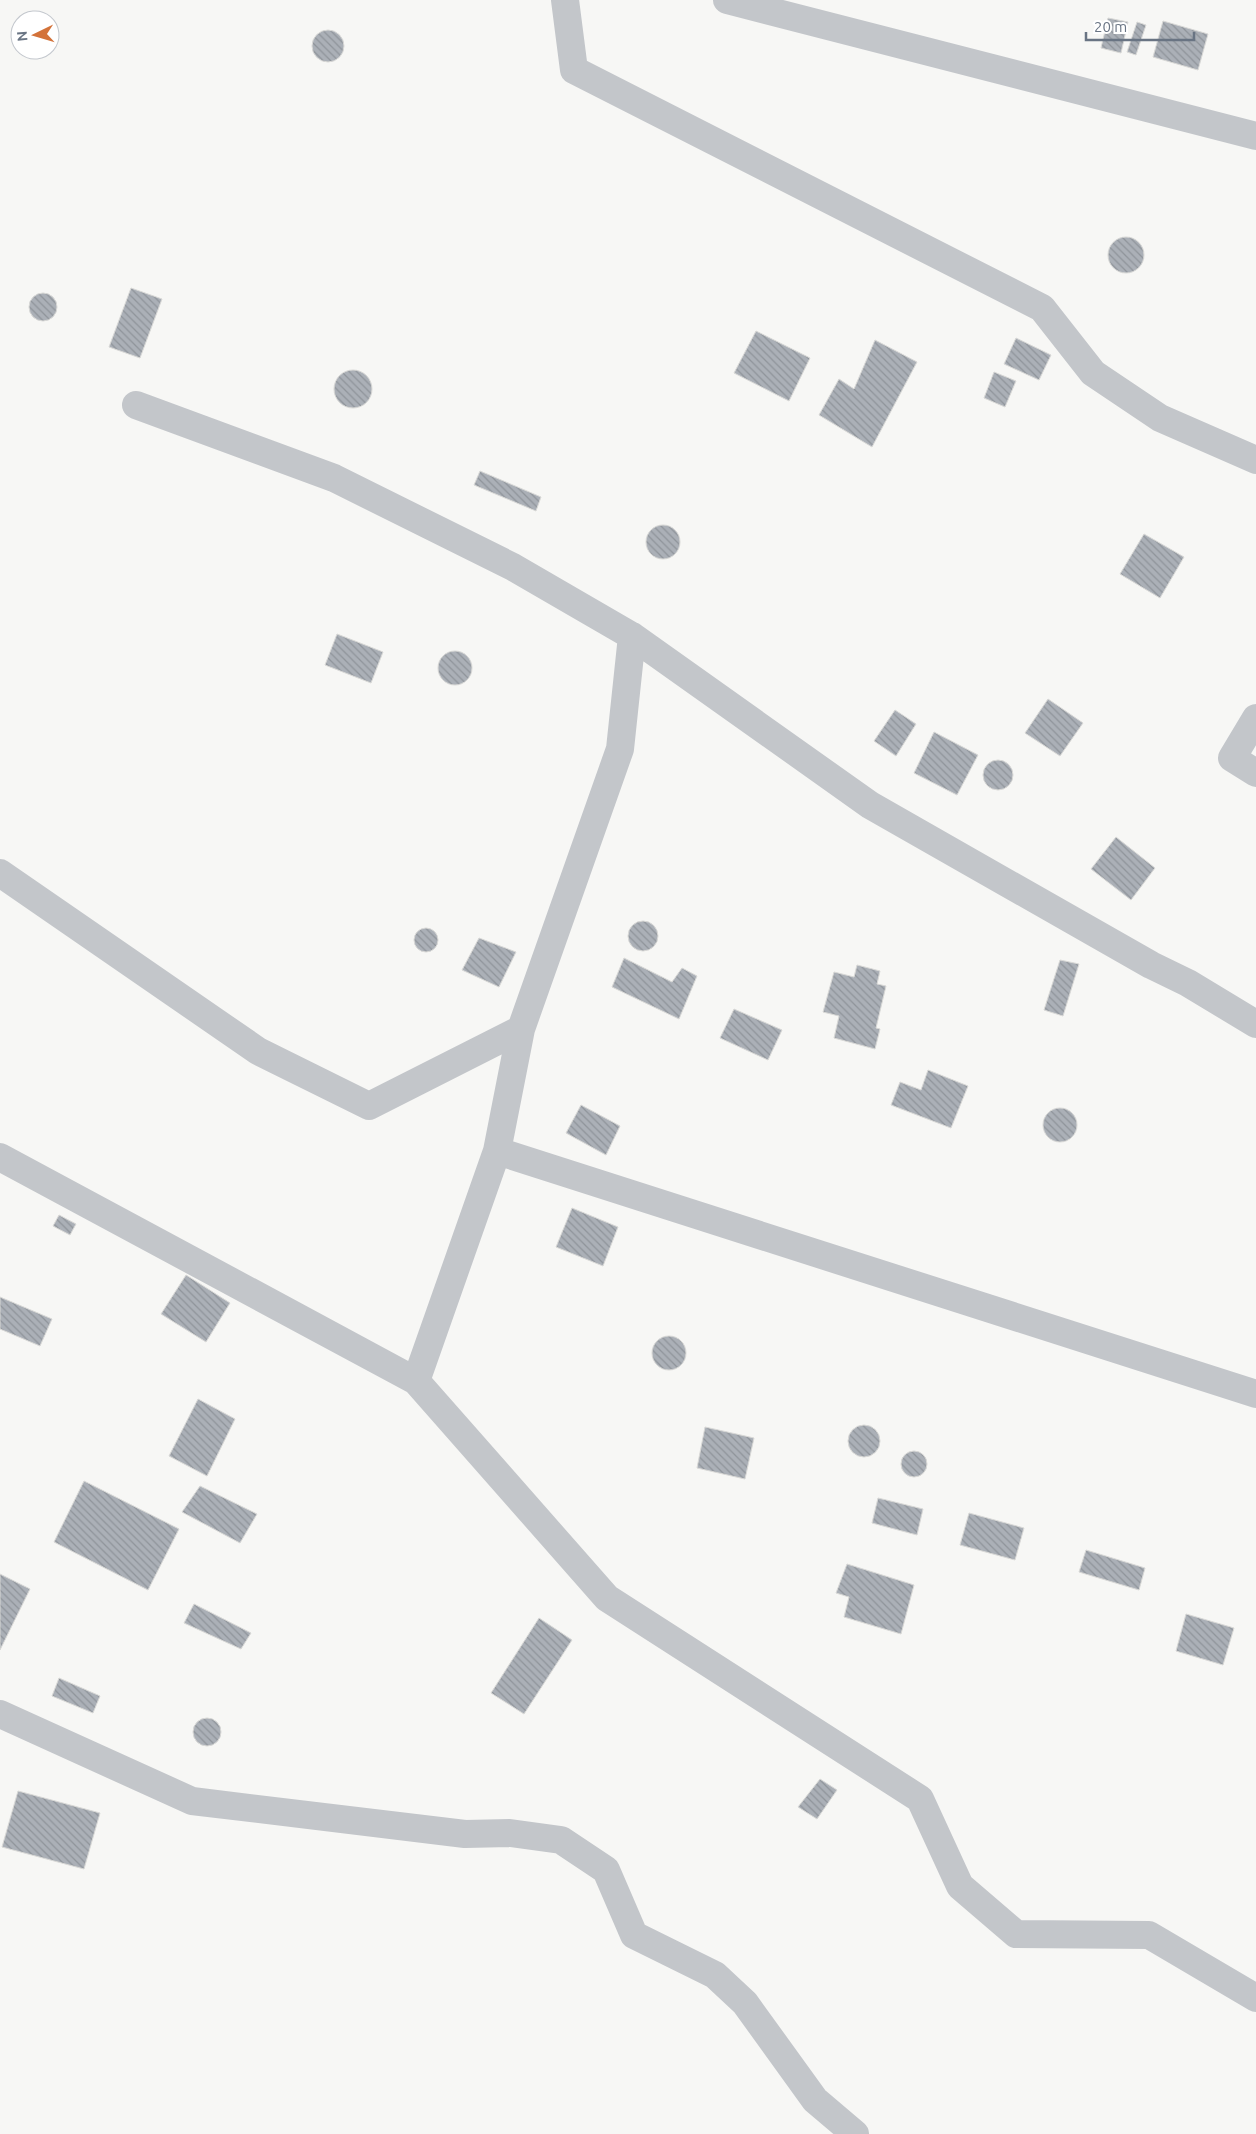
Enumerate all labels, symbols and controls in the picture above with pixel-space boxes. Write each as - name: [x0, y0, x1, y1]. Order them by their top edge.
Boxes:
- north arrow: [10, 10, 60, 60]
- scale bar: [1086, 10, 1194, 42]
- text: 20 m: [1094, 18, 1127, 35]
- text: N: [14, 30, 30, 42]

